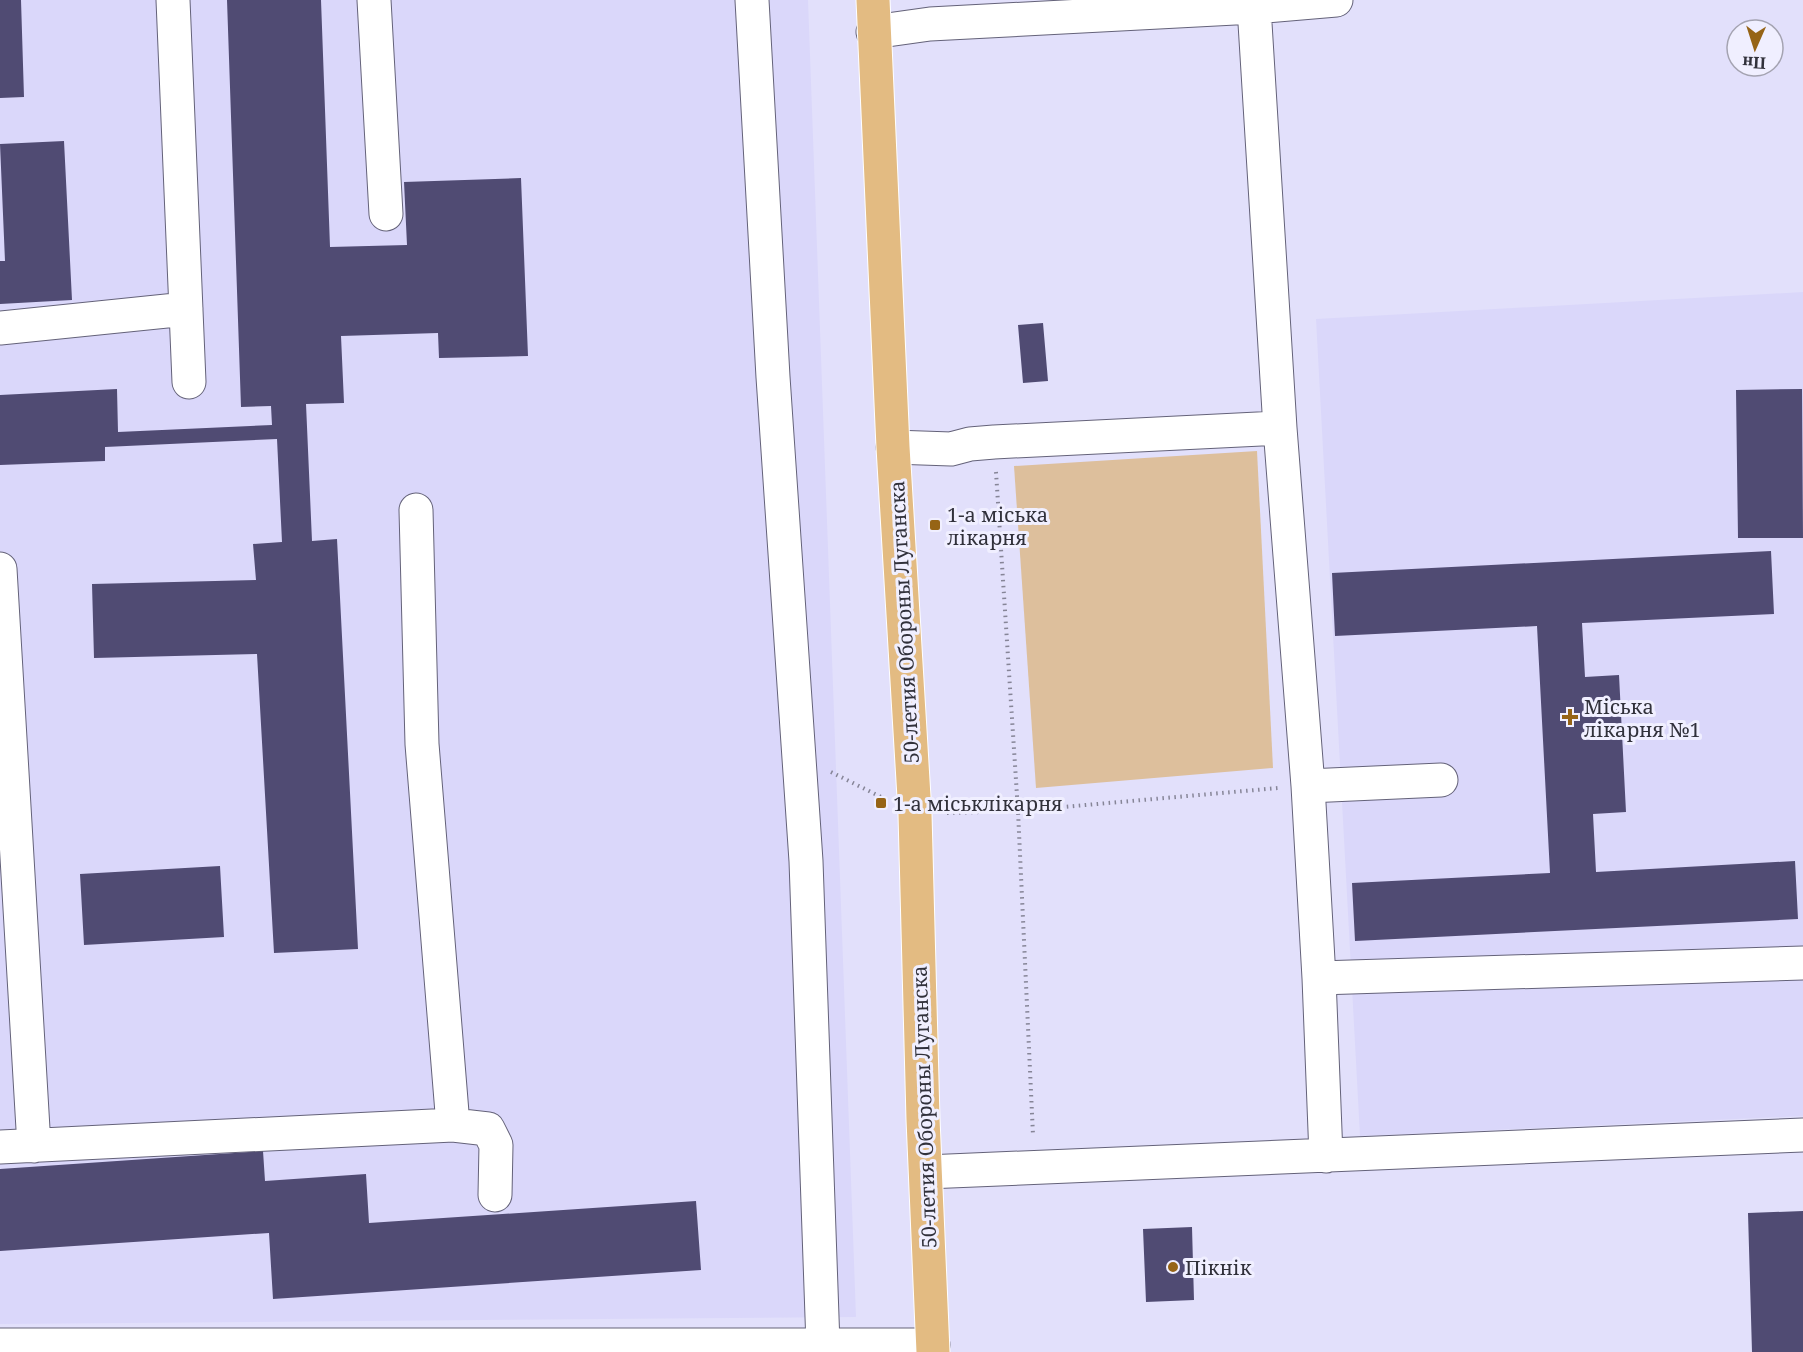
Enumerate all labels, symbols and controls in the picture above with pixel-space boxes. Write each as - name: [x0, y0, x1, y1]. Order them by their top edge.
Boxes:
- north arrow: [1725, 18, 1785, 78]
- text: Пн: [1742, 51, 1767, 75]
- street label: 50-летия Обороны Луганска: [883, 480, 925, 764]
- place label: 1-а міська лікарня: [947, 501, 1048, 551]
- marker: 1-а міська лікарня: [928, 518, 942, 532]
- place label: Міська лікарня №1: [1584, 693, 1701, 743]
- marker: Міська лікарня №1: [1561, 708, 1579, 726]
- place label: 1-а міськлікарня: [893, 790, 1063, 817]
- marker: 1-а міськлікарня: [874, 796, 888, 810]
- street label: 50-летия Обороны Луганска: [906, 965, 942, 1249]
- place label: Пікнік: [1185, 1254, 1252, 1281]
- marker: Пікнік: [1166, 1260, 1180, 1274]

